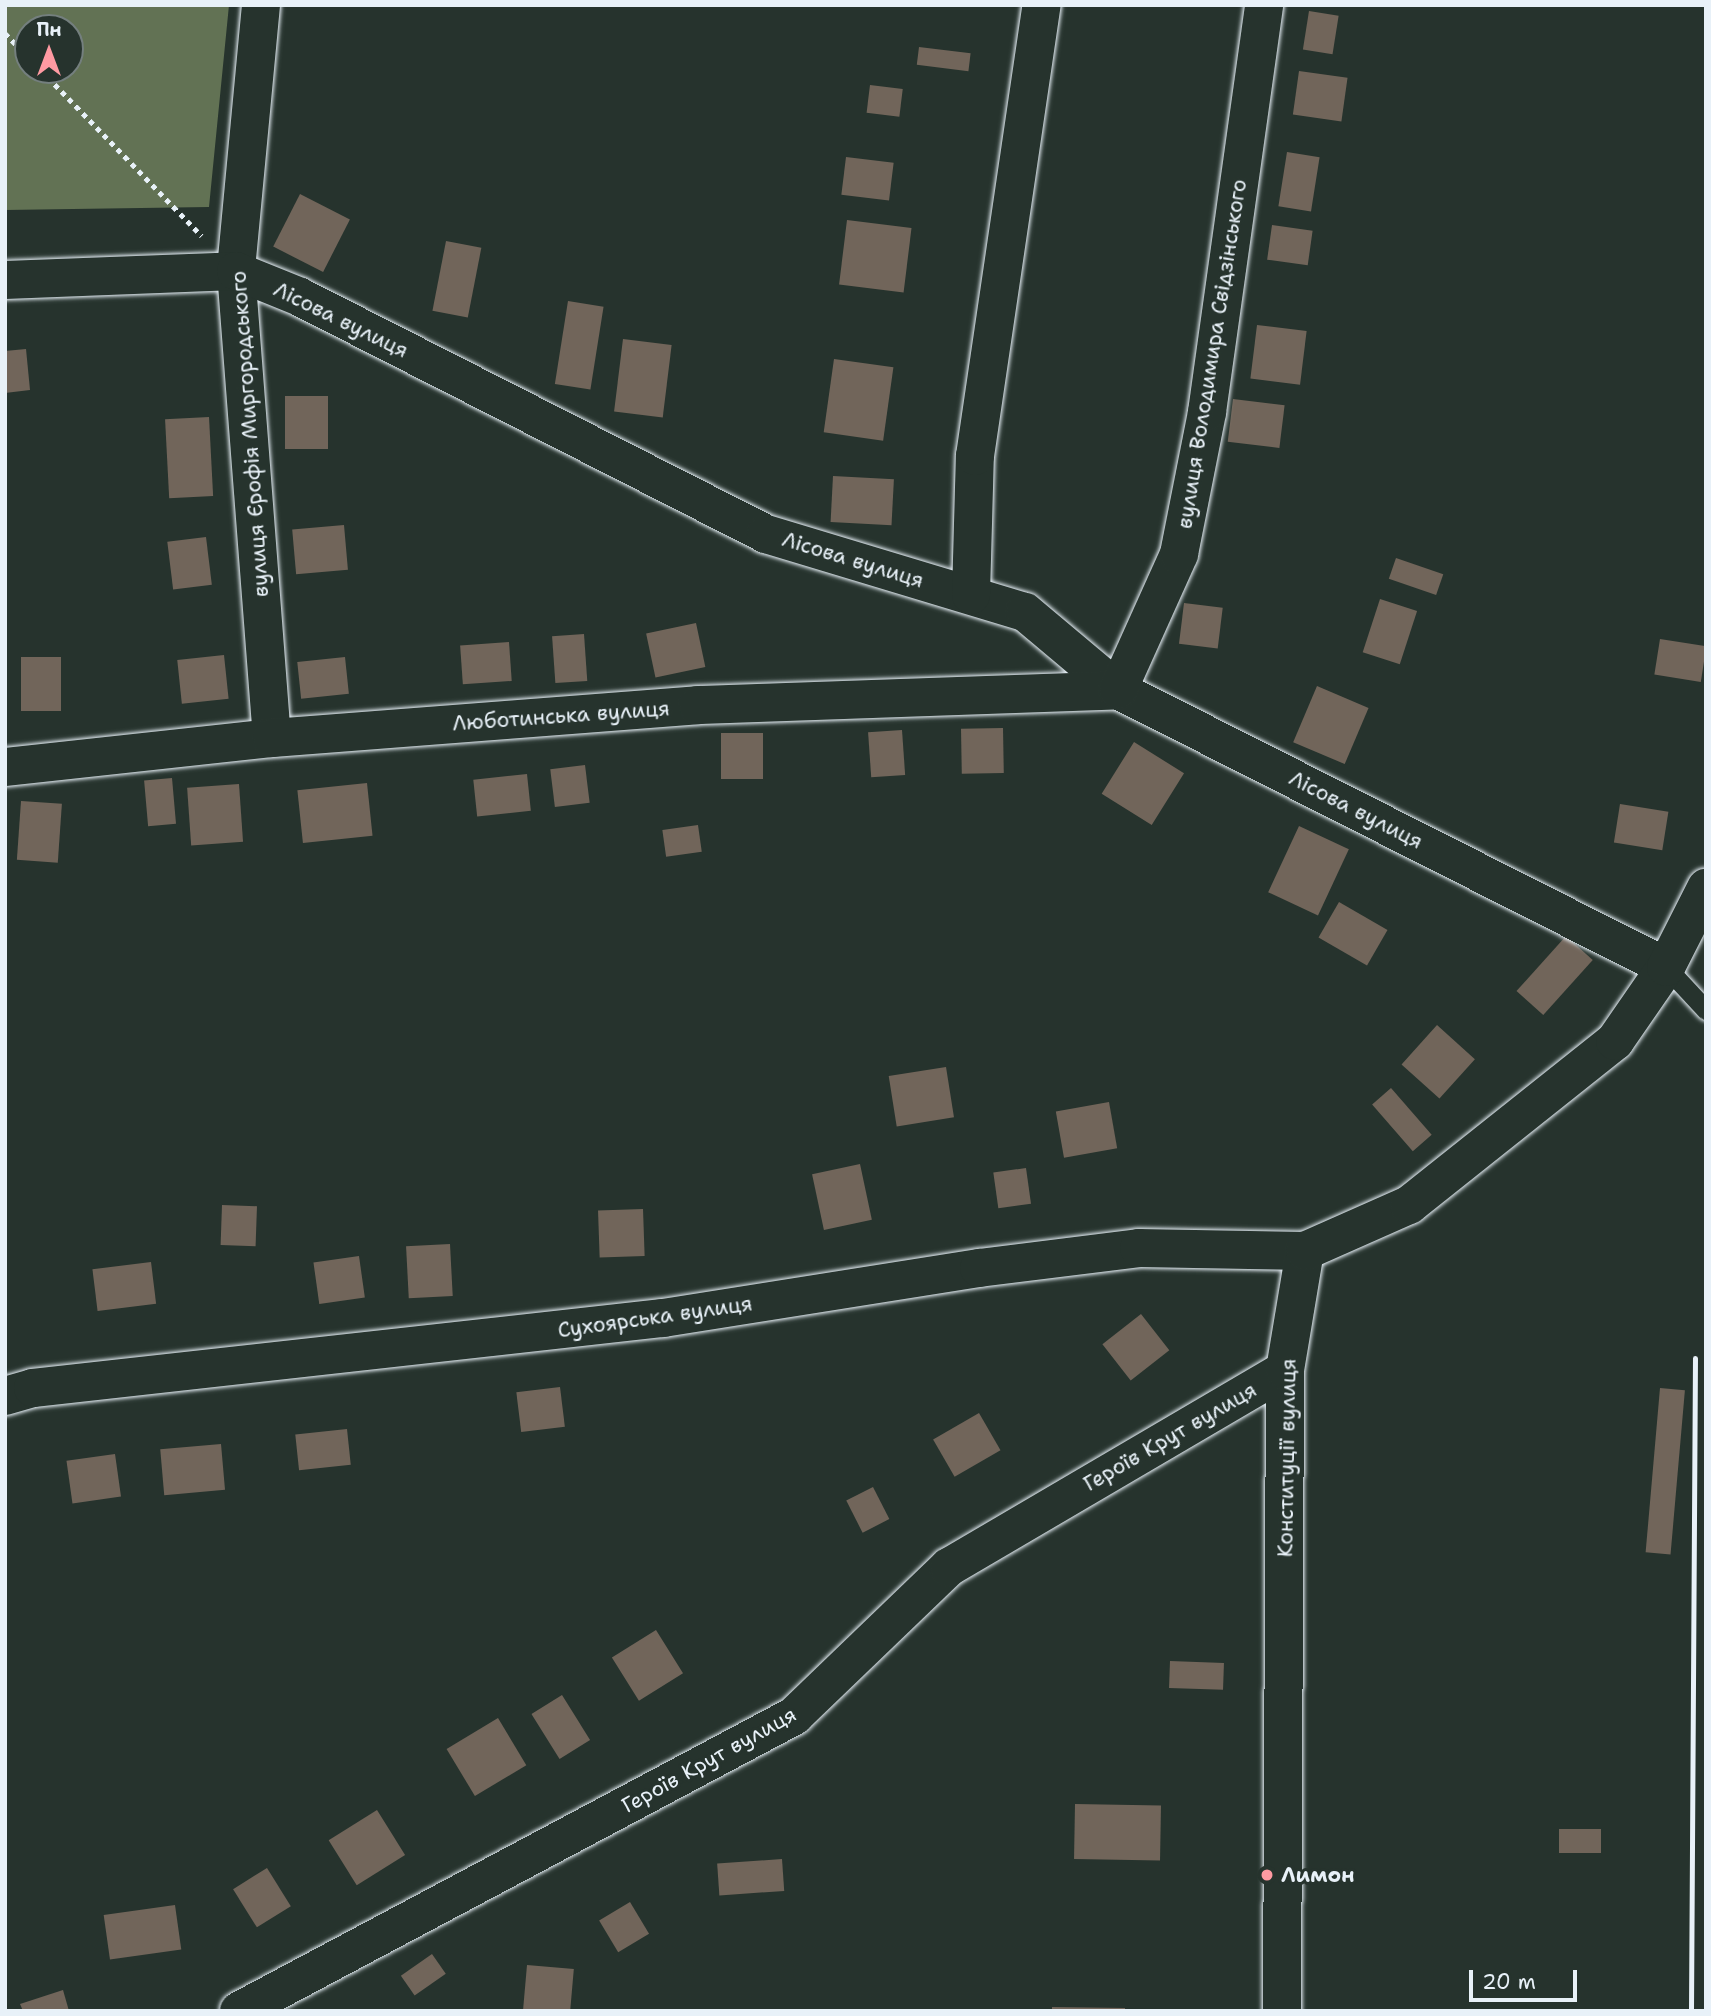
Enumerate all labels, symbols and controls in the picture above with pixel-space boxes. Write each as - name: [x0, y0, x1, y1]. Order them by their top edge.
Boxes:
- north arrow: [14, 14, 84, 84]
- text: Пн: [36, 17, 62, 42]
- street label: вулиця Володимира Свідзінського: [1172, 178, 1252, 530]
- street label: вулиця Єрофія Миргородського: [226, 270, 274, 598]
- street label: Лісова вулиця: [270, 277, 412, 363]
- street label: Лісова вулиця: [779, 527, 927, 593]
- street label: Люботинська вулиця: [452, 696, 670, 736]
- street label: Лісова вулиця: [1285, 765, 1427, 855]
- street label: Сухоярська вулиця: [556, 1291, 754, 1343]
- street label: Конституції вулиця: [1273, 1358, 1301, 1558]
- street label: Героїв Крут вулиця: [1079, 1377, 1261, 1497]
- street label: Героїв Крут вулиця: [617, 1702, 801, 1818]
- place label: Лимон: [1281, 1862, 1355, 1888]
- marker: Лимон: [1259, 1867, 1275, 1883]
- scale bar: [1473, 1956, 1582, 2000]
- text: 20 m: [1482, 1968, 1536, 1996]

